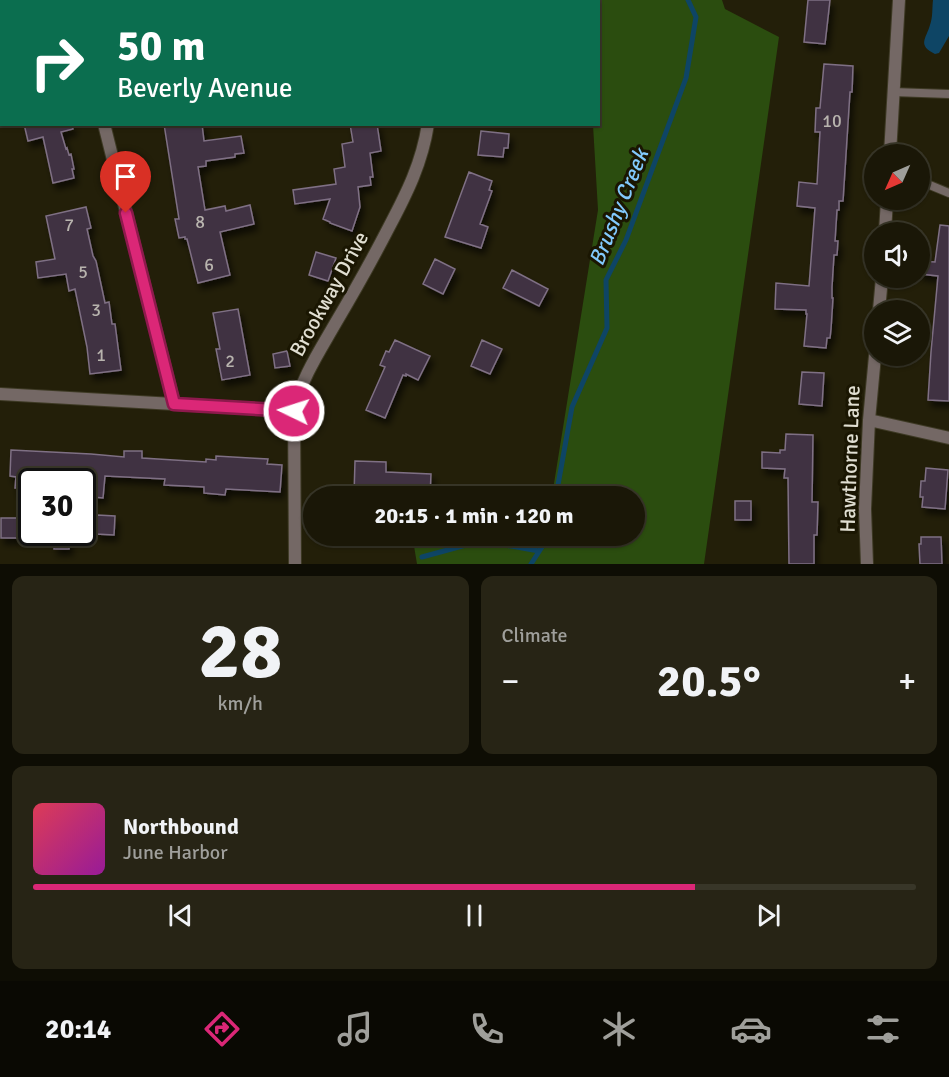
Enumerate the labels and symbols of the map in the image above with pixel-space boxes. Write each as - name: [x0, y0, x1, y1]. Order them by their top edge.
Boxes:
- house number: 10: [822, 110, 842, 132]
- water label: Brushy Creek: [583, 143, 655, 270]
- north arrow: [864, 144, 930, 210]
- pin: [100, 151, 151, 213]
- house number: 8: [195, 211, 205, 233]
- house number: 7: [64, 214, 74, 236]
- street label: Brookway Drive: [284, 227, 374, 361]
- house number: 6: [204, 254, 214, 276]
- house number: 5: [78, 261, 88, 283]
- house number: 3: [91, 299, 101, 321]
- house number: 1: [96, 344, 106, 366]
- house number: 2: [225, 350, 235, 372]
- position arrow: [262, 379, 326, 443]
- street label: Hawthorne Lane: [834, 385, 866, 533]
- speed limit sign: 30: [18, 468, 96, 546]

